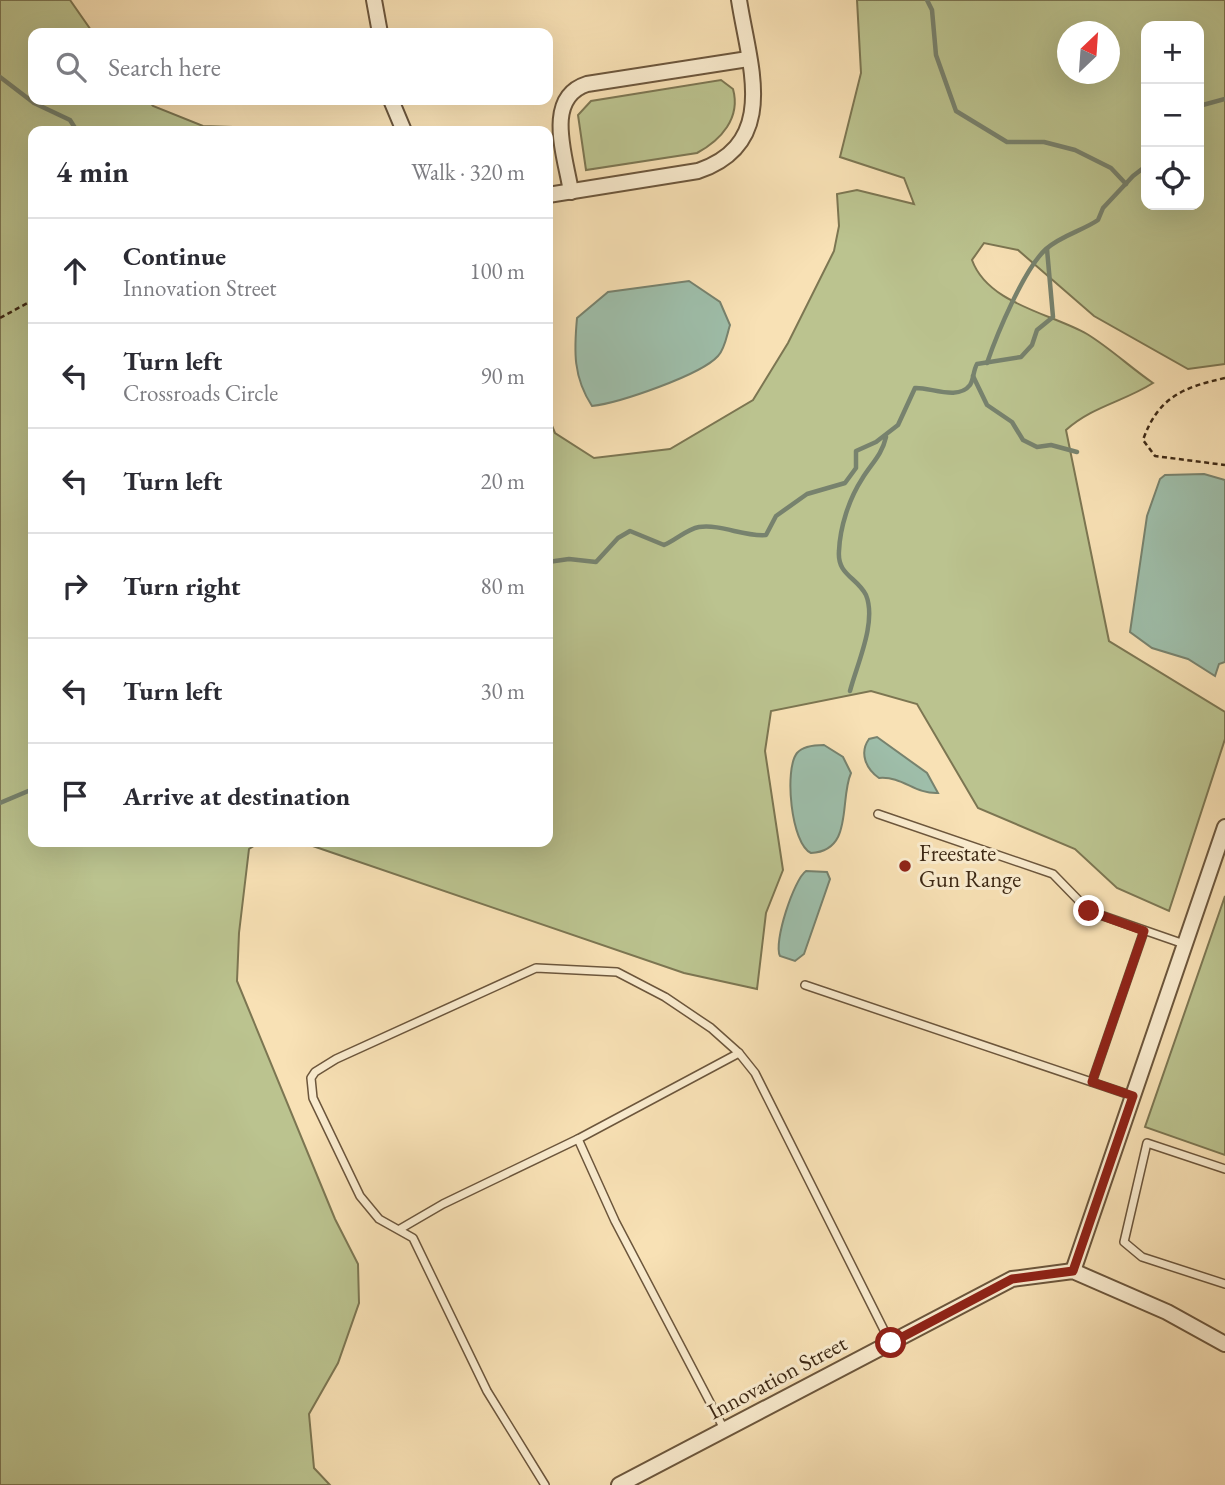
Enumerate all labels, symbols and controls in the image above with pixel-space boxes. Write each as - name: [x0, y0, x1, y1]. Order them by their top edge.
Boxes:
- north arrow: [1057, 21, 1120, 84]
- map controls: [1141, 21, 1204, 210]
- button: +: [1141, 21, 1204, 84]
- search box: [28, 28, 553, 105]
- icon: search: [52, 48, 90, 86]
- text: Search here: [108, 50, 221, 84]
- button: −: [1141, 84, 1204, 147]
- button: locate: [1141, 147, 1204, 210]
- text: 4 min: [56, 152, 129, 191]
- text: Walk · 320 m: [411, 157, 525, 187]
- text: Continue: [123, 239, 226, 273]
- icon: ahead: [56, 252, 94, 290]
- text: 100 m: [469, 256, 525, 286]
- text: Innovation Street: [123, 273, 277, 303]
- text: Turn left: [123, 344, 222, 378]
- icon: left: [56, 357, 94, 395]
- text: 90 m: [480, 361, 525, 391]
- text: Crossroads Circle: [123, 378, 278, 408]
- icon: left: [56, 462, 94, 500]
- text: Turn left: [123, 464, 222, 498]
- text: 20 m: [480, 466, 525, 496]
- icon: right: [56, 567, 94, 605]
- text: Turn right: [123, 569, 241, 603]
- text: 80 m: [480, 571, 525, 601]
- icon: left: [56, 672, 94, 710]
- text: Turn left: [123, 674, 222, 708]
- text: 30 m: [480, 676, 525, 706]
- icon: arrive: [56, 777, 94, 815]
- text: Arrive at destination: [123, 779, 350, 813]
- place label: Freestate Gun Range: [919, 838, 1021, 894]
- marker: Freestate Gun Range: [897, 858, 913, 874]
- route end: [1073, 895, 1104, 926]
- street label: Innovation Street: [702, 1327, 853, 1426]
- route start: [875, 1327, 906, 1358]

